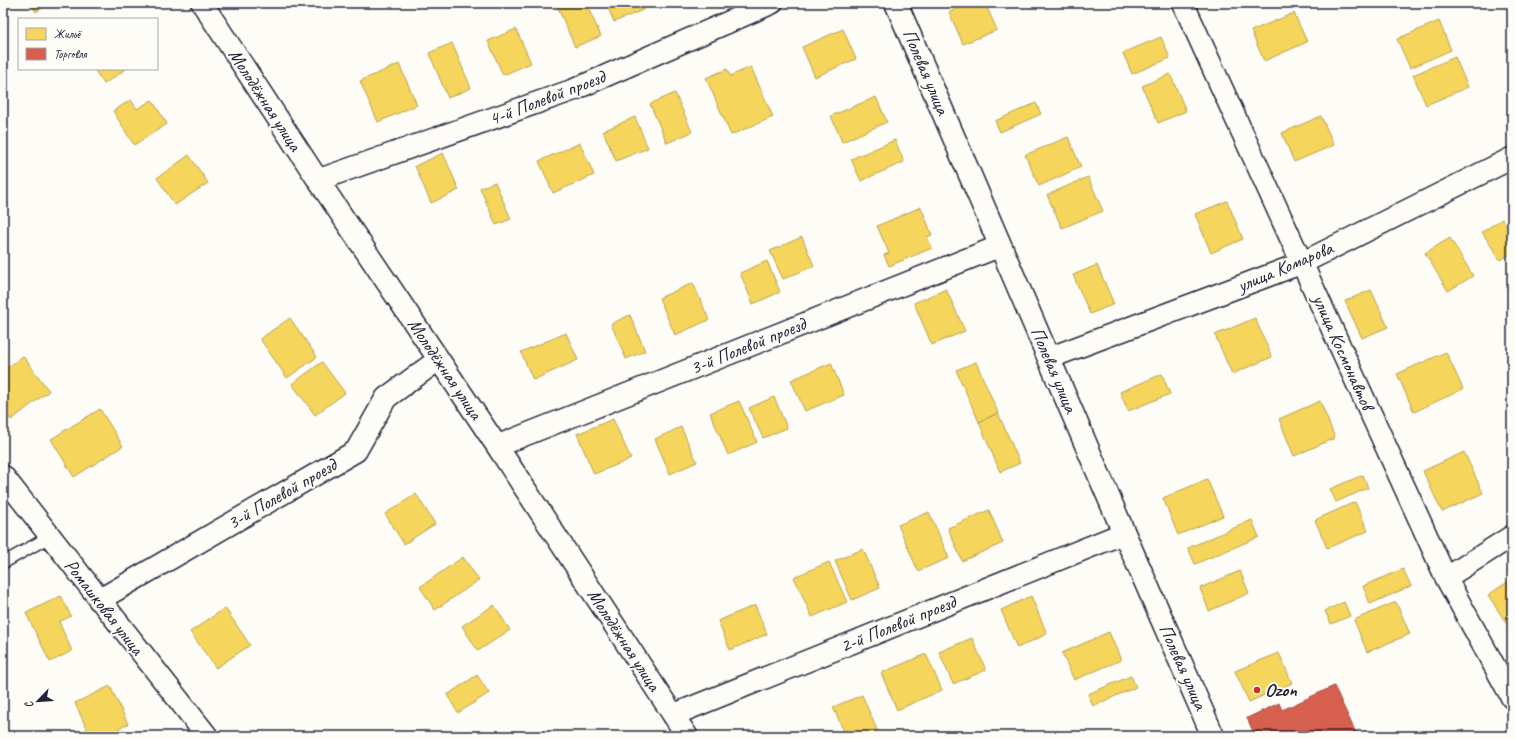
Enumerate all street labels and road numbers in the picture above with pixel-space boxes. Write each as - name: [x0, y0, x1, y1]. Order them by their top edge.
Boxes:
- street label: Полевая улица: [897, 25, 955, 120]
- street label: Молодёжная улица: [223, 44, 308, 157]
- street label: 4-й Полевой проезд: [486, 64, 610, 131]
- street label: улица Комарова: [1233, 235, 1338, 298]
- street label: улица Космонавтов: [1307, 290, 1381, 416]
- street label: 3-й Полевой проезд: [687, 311, 811, 380]
- street label: Молодёжная улица: [402, 314, 488, 425]
- street label: Полевая улица: [1025, 323, 1083, 418]
- street label: 3-й Полевой проезд: [223, 452, 343, 535]
- street label: Ромашковая улица: [59, 554, 150, 661]
- street label: Молодёжная улица: [582, 584, 667, 697]
- street label: 2-й Полевой проезд: [837, 589, 961, 658]
- street label: Полевая улица: [1154, 621, 1213, 715]

